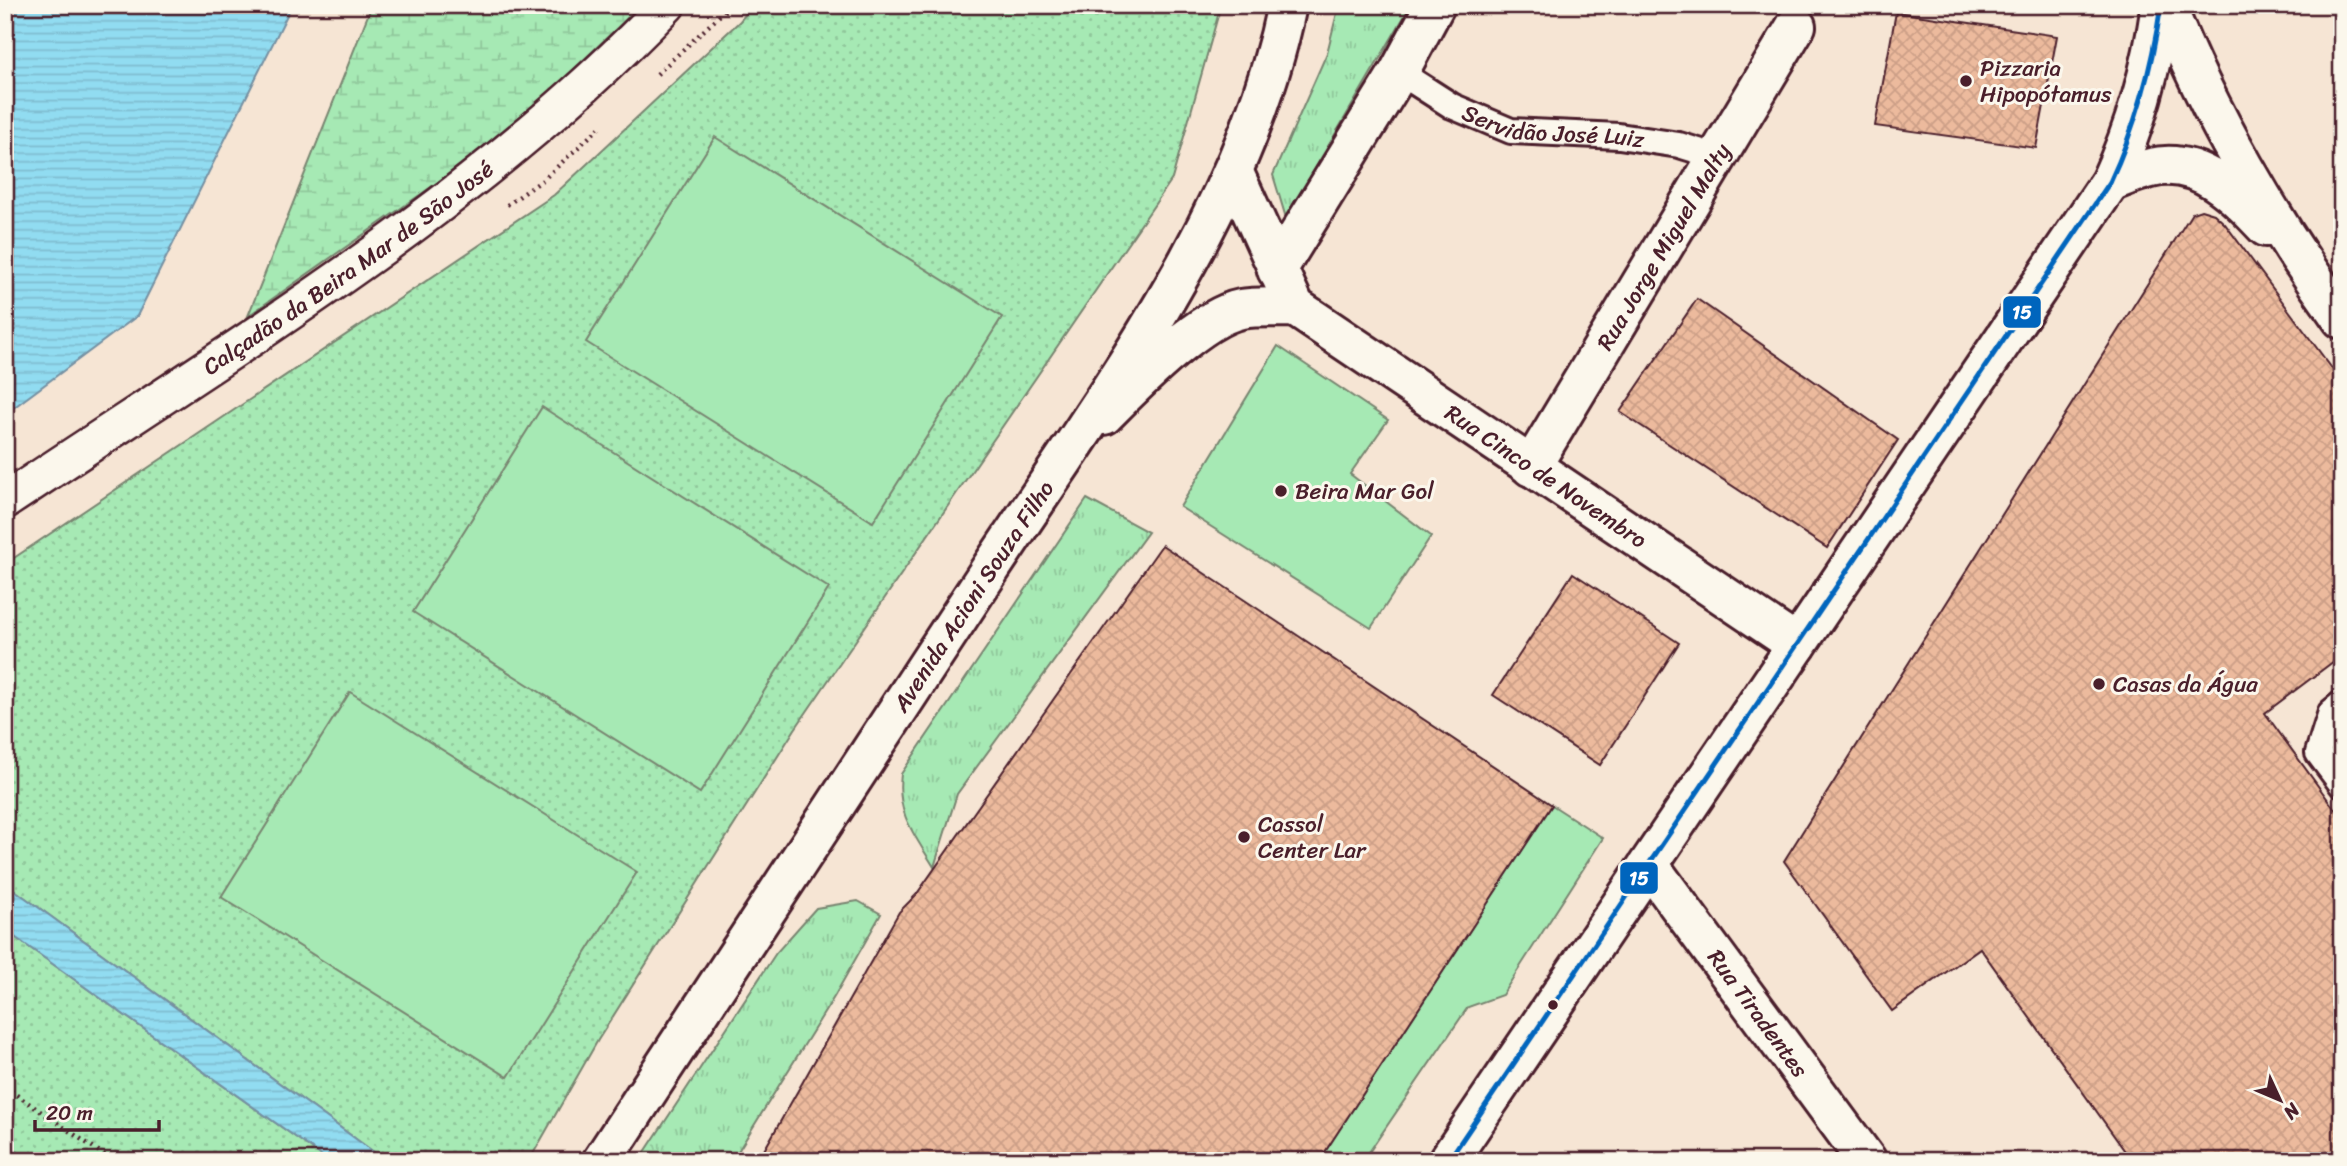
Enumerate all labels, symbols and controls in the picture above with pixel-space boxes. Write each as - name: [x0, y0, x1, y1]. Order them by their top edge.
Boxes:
- place label: Pizzaria Hipopótamus: [1980, 48, 2112, 115]
- marker: Pizzaria Hipopótamus: [1958, 73, 1974, 89]
- street label: Servidão José Luiz: [1456, 92, 1648, 160]
- street label: Rua Jorge Miguel Malty: [1585, 135, 1742, 359]
- street label: Calçadão da Beira Mar de São José: [194, 149, 503, 386]
- line badge: 15: [2002, 295, 2042, 329]
- text: 15: [2012, 296, 2032, 329]
- street label: Rua Cinco de Novembro: [1436, 393, 1656, 559]
- street label: Avenida Acioni Souza Filho: [881, 471, 1065, 721]
- place label: Beira Mar Gol: [1295, 471, 1434, 512]
- marker: Beira Mar Gol: [1273, 483, 1289, 499]
- place label: Casas da Água: [2113, 664, 2258, 705]
- marker: Casas da Água: [2091, 676, 2107, 692]
- place label: Cassol Center Lar: [1258, 804, 1367, 871]
- marker: Cassol Center Lar: [1236, 829, 1252, 845]
- line badge: 15: [1619, 861, 1659, 895]
- text: 15: [1629, 862, 1649, 895]
- street label: Rua Tiradentes: [1697, 940, 1820, 1087]
- unlabelled marker: [1546, 998, 1560, 1012]
- north arrow: [2246, 1064, 2316, 1134]
- scale bar: [35, 1089, 159, 1133]
- text: 20 m: [46, 1094, 93, 1132]
- text: N: [2275, 1095, 2309, 1128]

